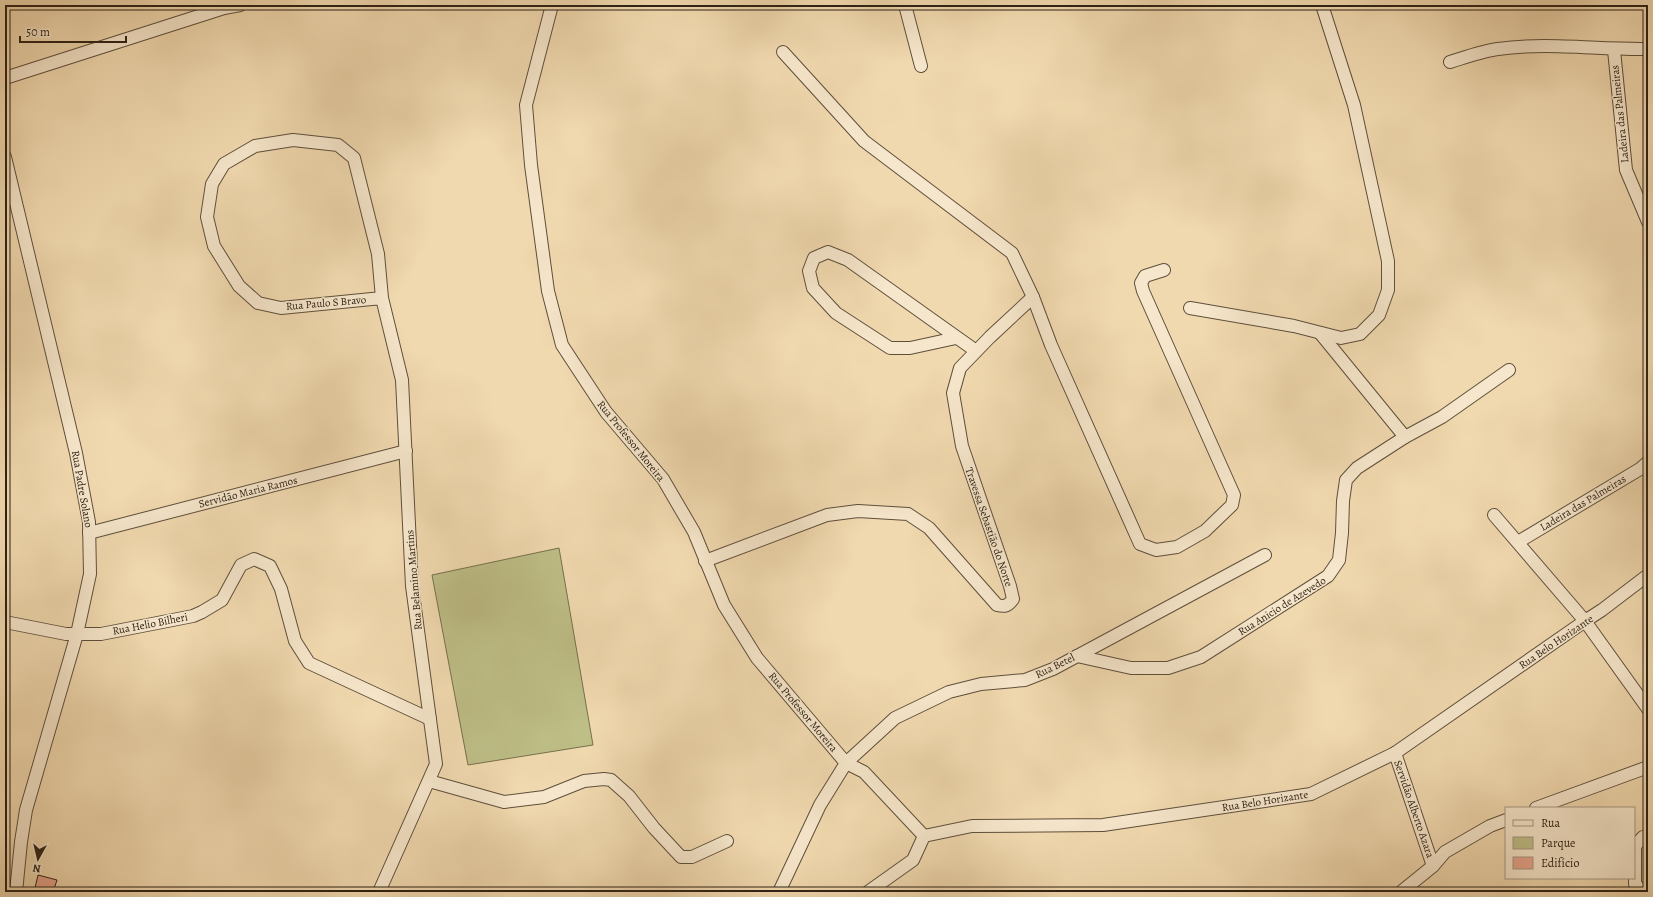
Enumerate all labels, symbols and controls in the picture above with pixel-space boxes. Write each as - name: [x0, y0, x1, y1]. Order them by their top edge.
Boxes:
- scale bar: [20, 18, 126, 44]
- text: 50 m: [26, 24, 50, 40]
- street label: Ladeira das Palmeiras: [1607, 64, 1633, 164]
- street label: Rua Paulo S Bravo: [285, 292, 367, 314]
- street label: Rua Professor Moreira: [594, 397, 669, 485]
- street label: Rua Padre Solano: [68, 449, 96, 529]
- street label: Travessa Sebastião do Norte: [962, 465, 1016, 589]
- street label: Ladeira das Palmeiras: [1537, 471, 1629, 535]
- street label: Servidão Maria Ramos: [197, 472, 299, 512]
- street label: Rua Belamino Martins: [402, 529, 426, 631]
- street label: Rua Anicio de Azevedo: [1235, 573, 1329, 639]
- street label: Rua Helio Bilheri: [111, 609, 189, 639]
- street label: Rua Belo Horizante: [1516, 611, 1596, 673]
- street label: Rua Betel: [1033, 650, 1078, 682]
- street label: Rua Professor Moreira: [765, 669, 842, 756]
- street label: Servidão Alberto Azara: [1390, 758, 1438, 861]
- street label: Rua Belo Horizante: [1221, 787, 1309, 815]
- legend: [1505, 807, 1635, 879]
- text: Rua: [1541, 815, 1560, 831]
- text: Parque: [1541, 835, 1576, 851]
- north arrow: [18, 839, 58, 879]
- text: Edifício: [1541, 855, 1579, 871]
- text: N: [32, 860, 42, 876]

